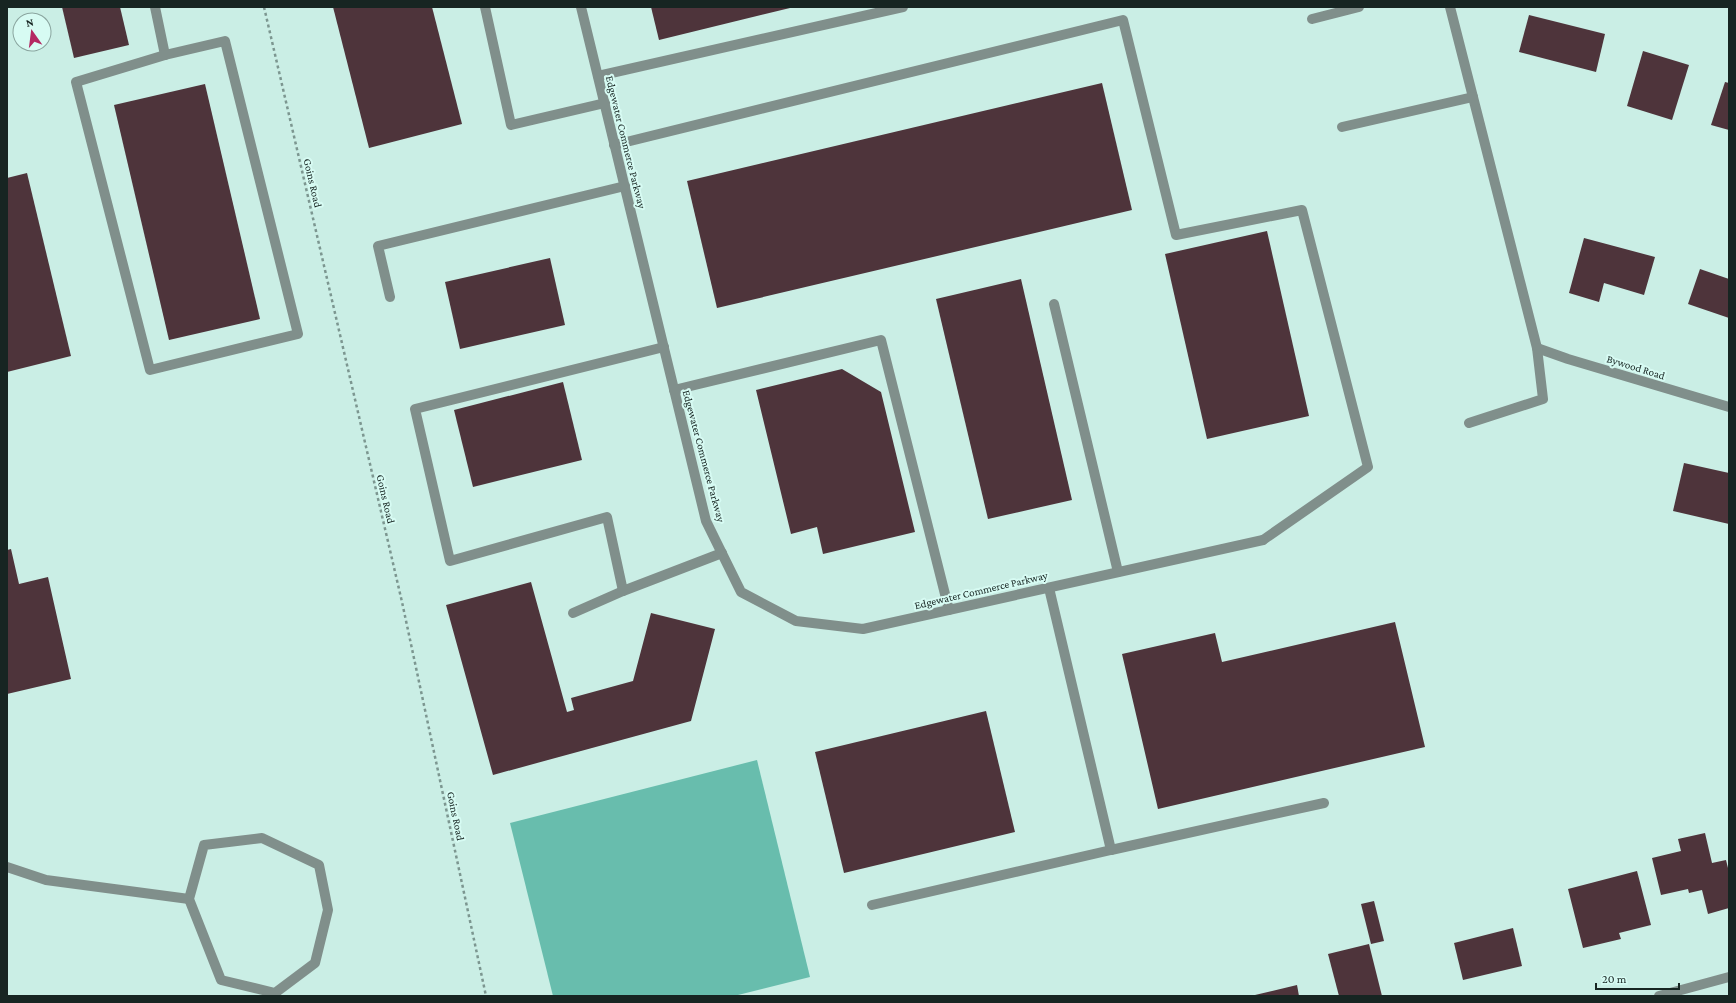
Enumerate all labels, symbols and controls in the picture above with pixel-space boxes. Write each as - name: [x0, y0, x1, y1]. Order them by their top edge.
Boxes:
- north arrow: [12, 12, 52, 52]
- text: N: [24, 15, 35, 29]
- street label: Edgewater Commerce Parkway: [603, 74, 649, 211]
- street label: Goins Road: [302, 157, 325, 209]
- street label: Bywood Road: [1605, 352, 1667, 383]
- street label: Edgewater Commerce Parkway: [680, 389, 728, 525]
- street label: Goins Road: [375, 473, 398, 525]
- street label: Edgewater Commerce Parkway: [913, 569, 1050, 612]
- street label: Goins Road: [445, 790, 467, 842]
- scale bar: [1596, 965, 1679, 991]
- text: 20 m: [1602, 972, 1627, 986]

